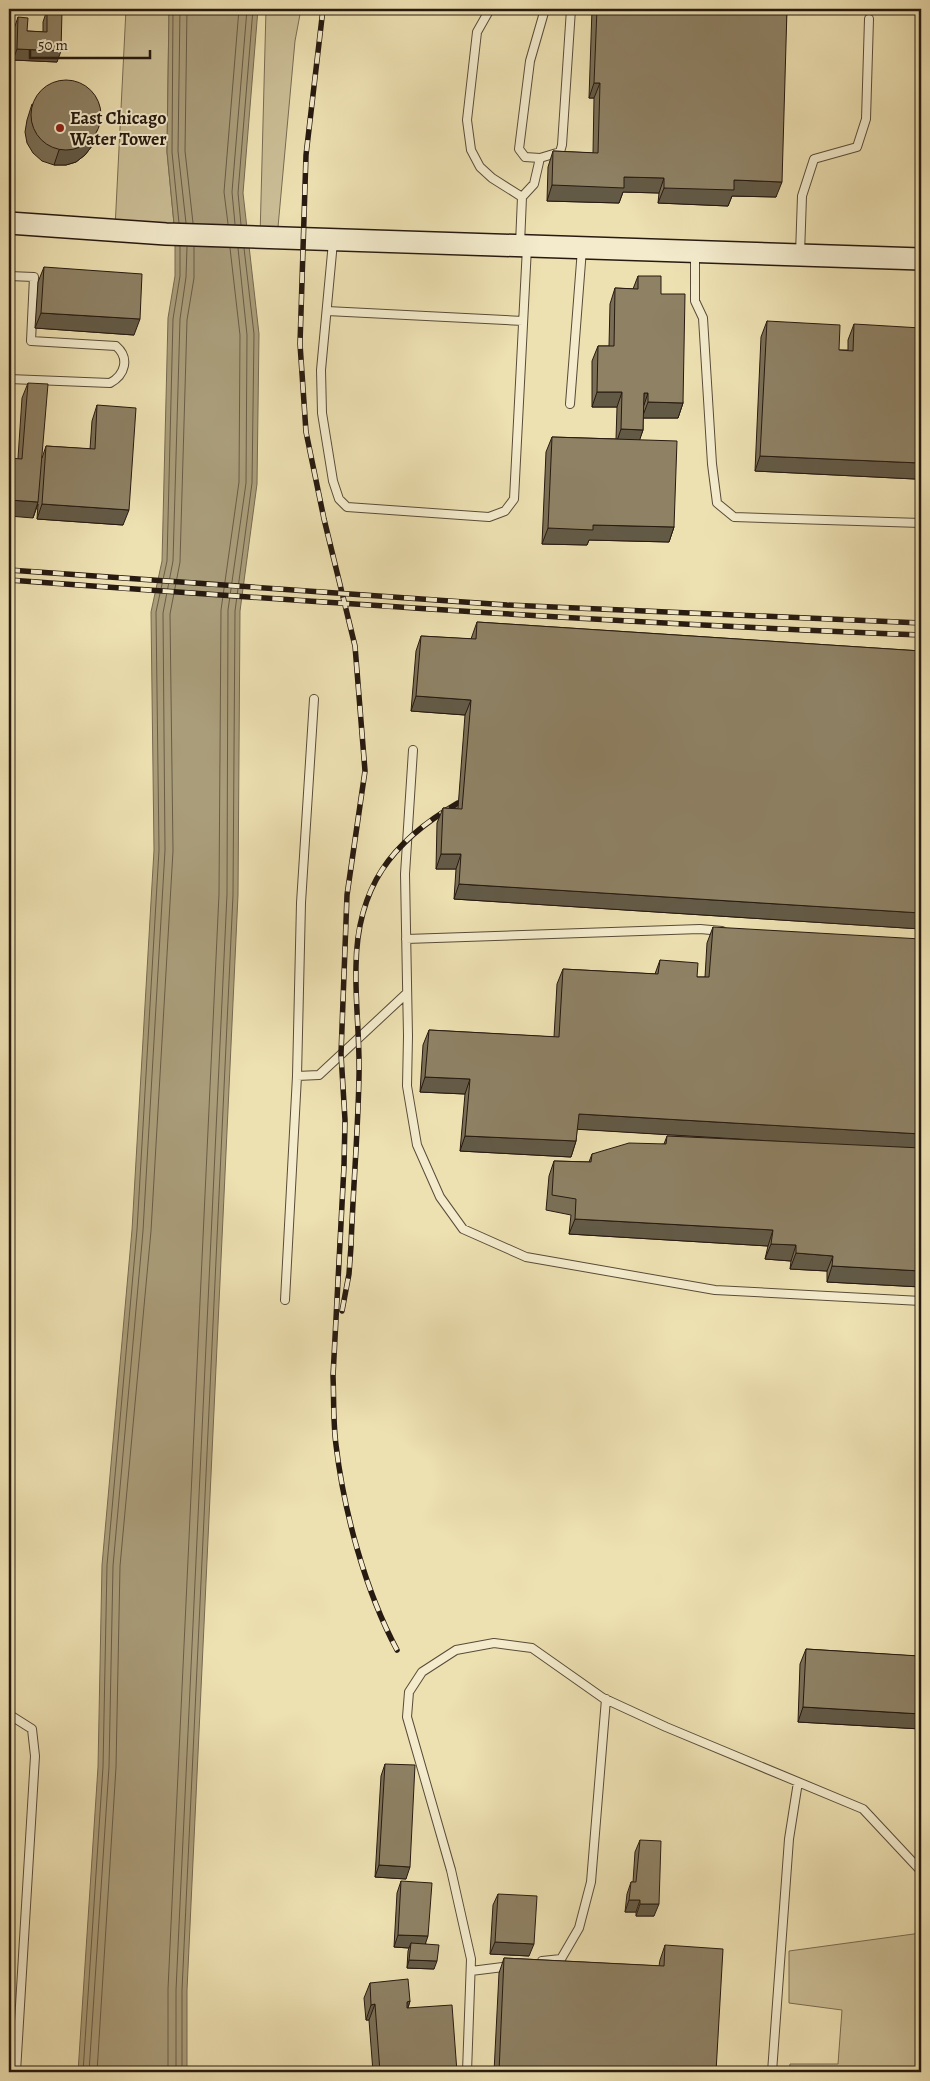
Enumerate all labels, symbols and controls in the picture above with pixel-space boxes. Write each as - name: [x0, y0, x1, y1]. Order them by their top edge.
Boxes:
- scale bar: [30, 28, 150, 60]
- text: 50 m: [38, 35, 68, 55]
- place label: East Chicago Water Tower: [69, 106, 167, 151]
- marker: East Chicago Water Tower: [54, 122, 66, 134]

